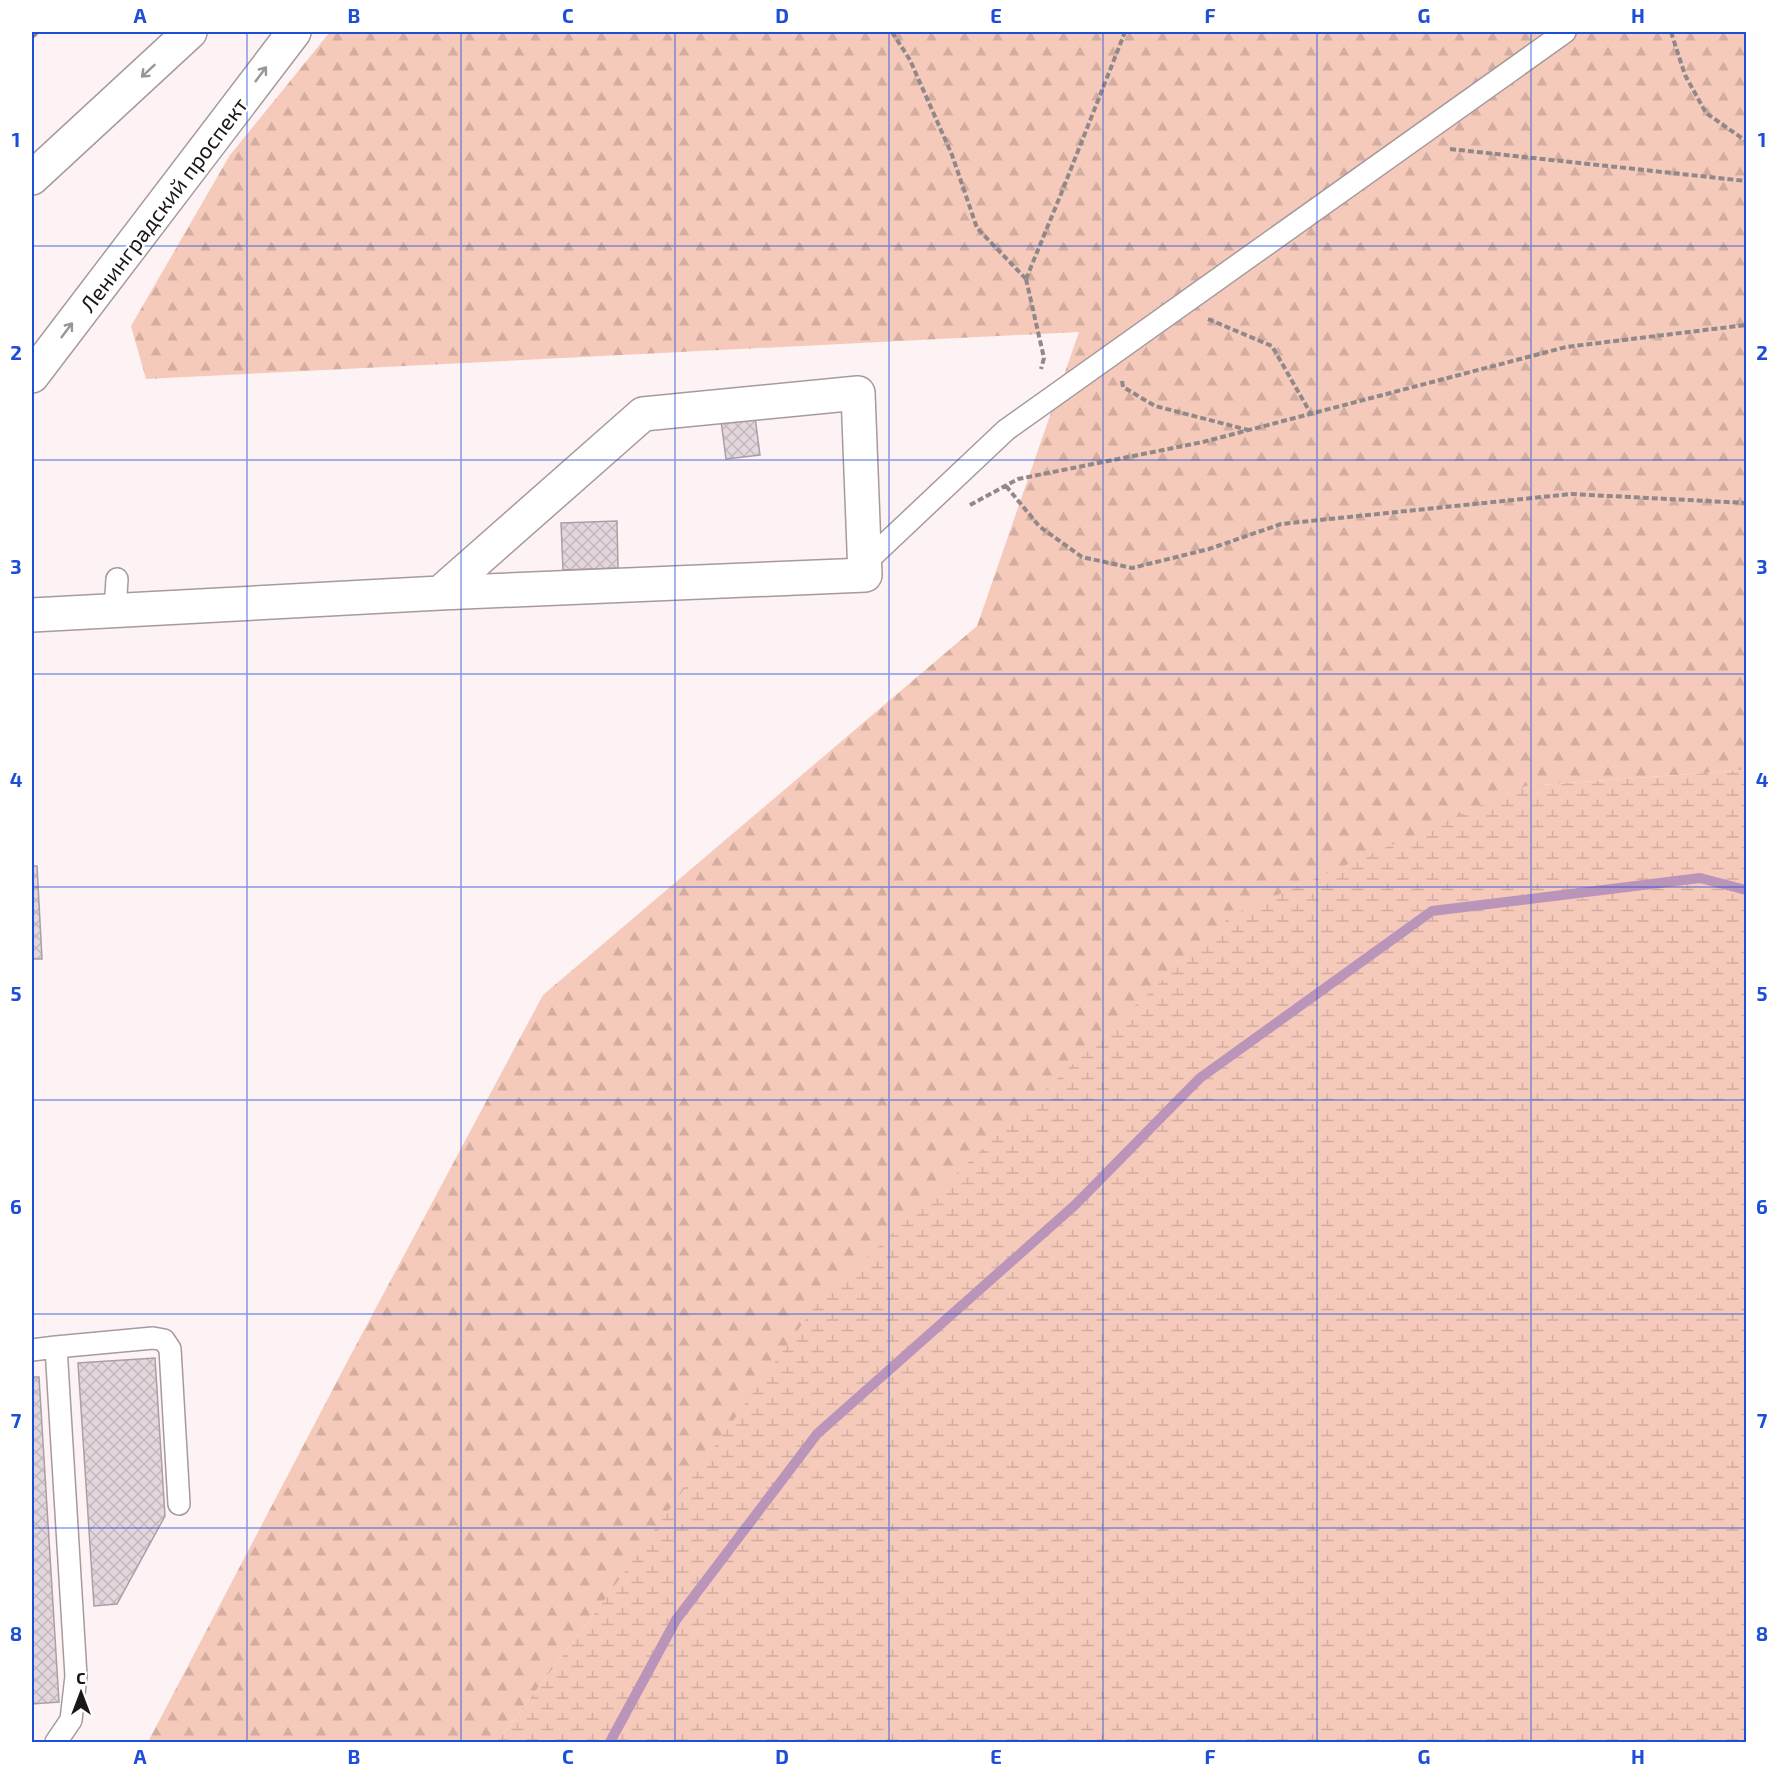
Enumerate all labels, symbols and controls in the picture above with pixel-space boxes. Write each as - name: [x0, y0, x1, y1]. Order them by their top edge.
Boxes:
- text: A: [133, 3, 147, 27]
- text: B: [348, 3, 360, 27]
- text: C: [562, 3, 574, 27]
- text: D: [775, 3, 789, 27]
- text: E: [990, 3, 1002, 27]
- text: F: [1204, 3, 1216, 27]
- text: G: [1418, 3, 1430, 27]
- text: H: [1631, 3, 1645, 27]
- one-way arrow: [140, 64, 155, 79]
- one-way arrow: [255, 67, 268, 83]
- street label: Ленинградский проспект: [74, 91, 252, 316]
- text: 1: [12, 127, 20, 151]
- text: 1: [1758, 127, 1766, 151]
- one-way arrow: [61, 322, 73, 338]
- text: 2: [10, 340, 22, 364]
- text: 2: [1756, 340, 1768, 364]
- text: 3: [10, 554, 22, 578]
- text: 3: [1756, 554, 1768, 578]
- text: 4: [10, 767, 23, 791]
- text: 4: [1756, 767, 1769, 791]
- text: 5: [10, 981, 22, 1005]
- text: 5: [1756, 981, 1768, 1005]
- text: 6: [10, 1194, 22, 1218]
- text: 6: [1756, 1194, 1768, 1218]
- text: 7: [11, 1408, 22, 1432]
- text: 7: [1757, 1408, 1768, 1432]
- text: 8: [10, 1621, 22, 1645]
- text: 8: [1756, 1621, 1768, 1645]
- north arrow: [51, 1663, 111, 1723]
- text: С: [76, 1668, 86, 1687]
- text: A: [133, 1744, 147, 1768]
- text: B: [348, 1744, 360, 1768]
- text: C: [562, 1744, 574, 1768]
- text: D: [775, 1744, 789, 1768]
- text: E: [990, 1744, 1002, 1768]
- text: F: [1204, 1744, 1216, 1768]
- text: G: [1418, 1744, 1430, 1768]
- text: H: [1631, 1744, 1645, 1768]

